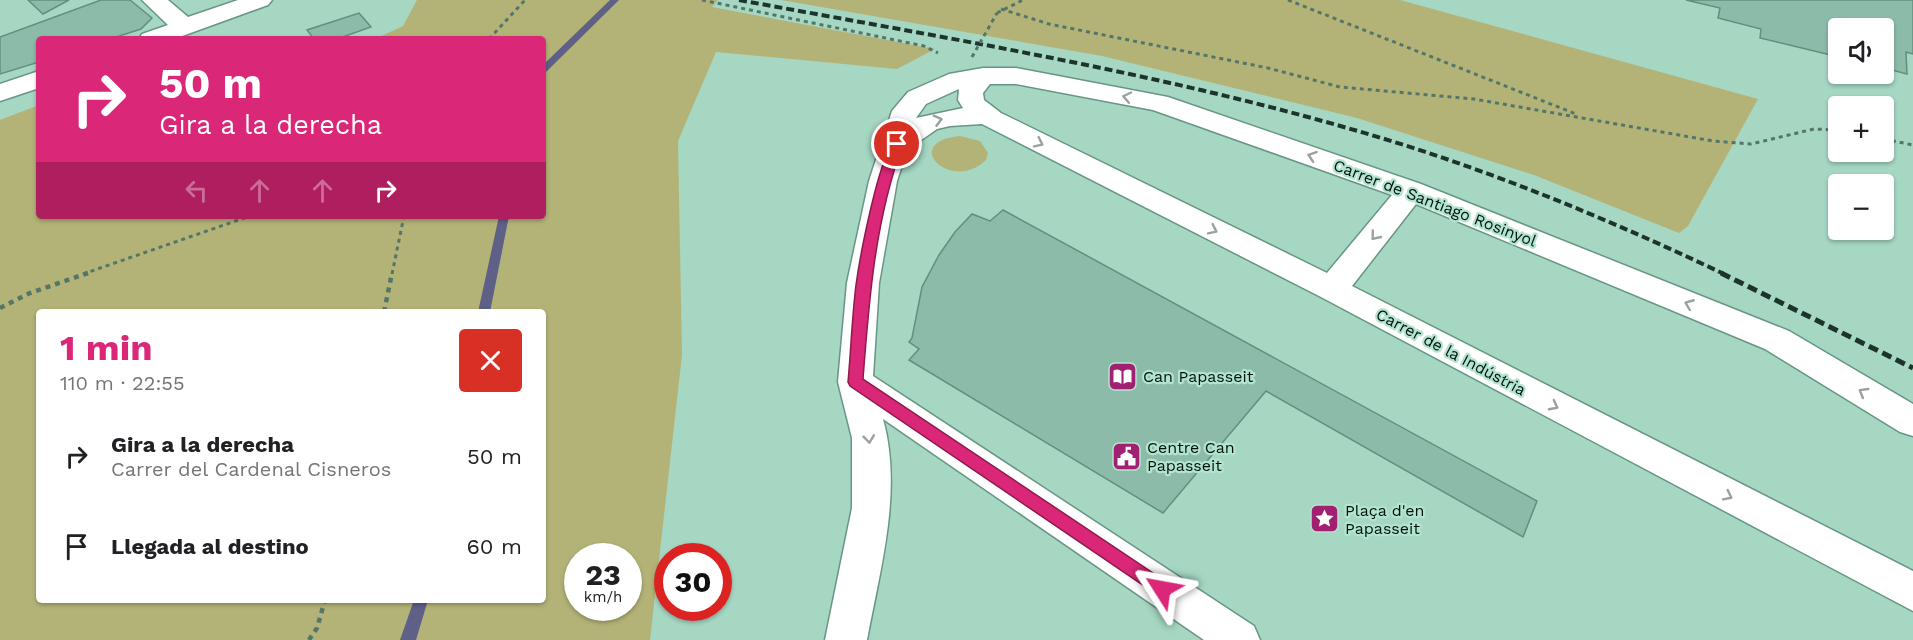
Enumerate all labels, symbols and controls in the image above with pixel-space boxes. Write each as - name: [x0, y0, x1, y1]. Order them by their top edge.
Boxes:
- map controls: [1828, 18, 1894, 240]
- button: sound: [1828, 18, 1894, 84]
- text: 50 m: [159, 59, 262, 108]
- icon: right: [60, 60, 138, 138]
- one-way arrow: [1122, 91, 1132, 104]
- button: +: [1828, 96, 1894, 162]
- text: Gira a la derecha: [159, 109, 382, 141]
- one-way arrow: [933, 114, 943, 127]
- pin: [871, 118, 922, 169]
- icon: arrive: [880, 127, 913, 160]
- one-way arrow: [1032, 135, 1043, 147]
- one-way arrow: [1307, 151, 1318, 164]
- street label: Carrer de Santiago Rosinyol: [1331, 155, 1539, 251]
- icon: left: [180, 174, 213, 207]
- icon: ahead: [243, 174, 276, 207]
- icon: ahead: [306, 174, 339, 207]
- icon: right: [369, 174, 402, 207]
- button: −: [1828, 174, 1894, 240]
- one-way arrow: [1207, 222, 1218, 234]
- one-way arrow: [1371, 230, 1382, 241]
- one-way arrow: [1685, 299, 1696, 311]
- street label: Carrer de la Indústria: [1373, 304, 1529, 400]
- text: 1 min: [60, 327, 152, 369]
- button: close: [459, 329, 522, 392]
- library icon: Can Papasseit: [1106, 360, 1138, 392]
- place label: Can Papasseit: [1143, 367, 1254, 386]
- text: 110 m · 22:55: [60, 371, 185, 395]
- one-way arrow: [1859, 387, 1869, 399]
- one-way arrow: [1548, 399, 1559, 410]
- text: Gira a la derecha: [111, 432, 294, 457]
- one-way arrow: [862, 434, 874, 443]
- place label: Centre Can Papasseit: [1147, 438, 1235, 475]
- icon: right: [60, 440, 93, 473]
- public building icon: Centre Can Papasseit: [1110, 440, 1142, 472]
- text: 50 m: [467, 444, 522, 469]
- text: Carrer del Cardenal Cisneros: [111, 457, 391, 481]
- one-way arrow: [1721, 488, 1732, 500]
- place label: Plaça d'en Papasseit: [1345, 501, 1424, 538]
- place icon: Plaça d'en Papasseit: [1308, 503, 1340, 535]
- icon: arrive: [60, 530, 93, 563]
- text: Llegada al destino: [111, 534, 309, 559]
- text: 60 m: [466, 534, 522, 559]
- speed limit sign: 30: [654, 543, 732, 621]
- text: 23: [585, 557, 621, 592]
- position arrow: [1130, 557, 1194, 621]
- text: km/h: [584, 588, 622, 606]

